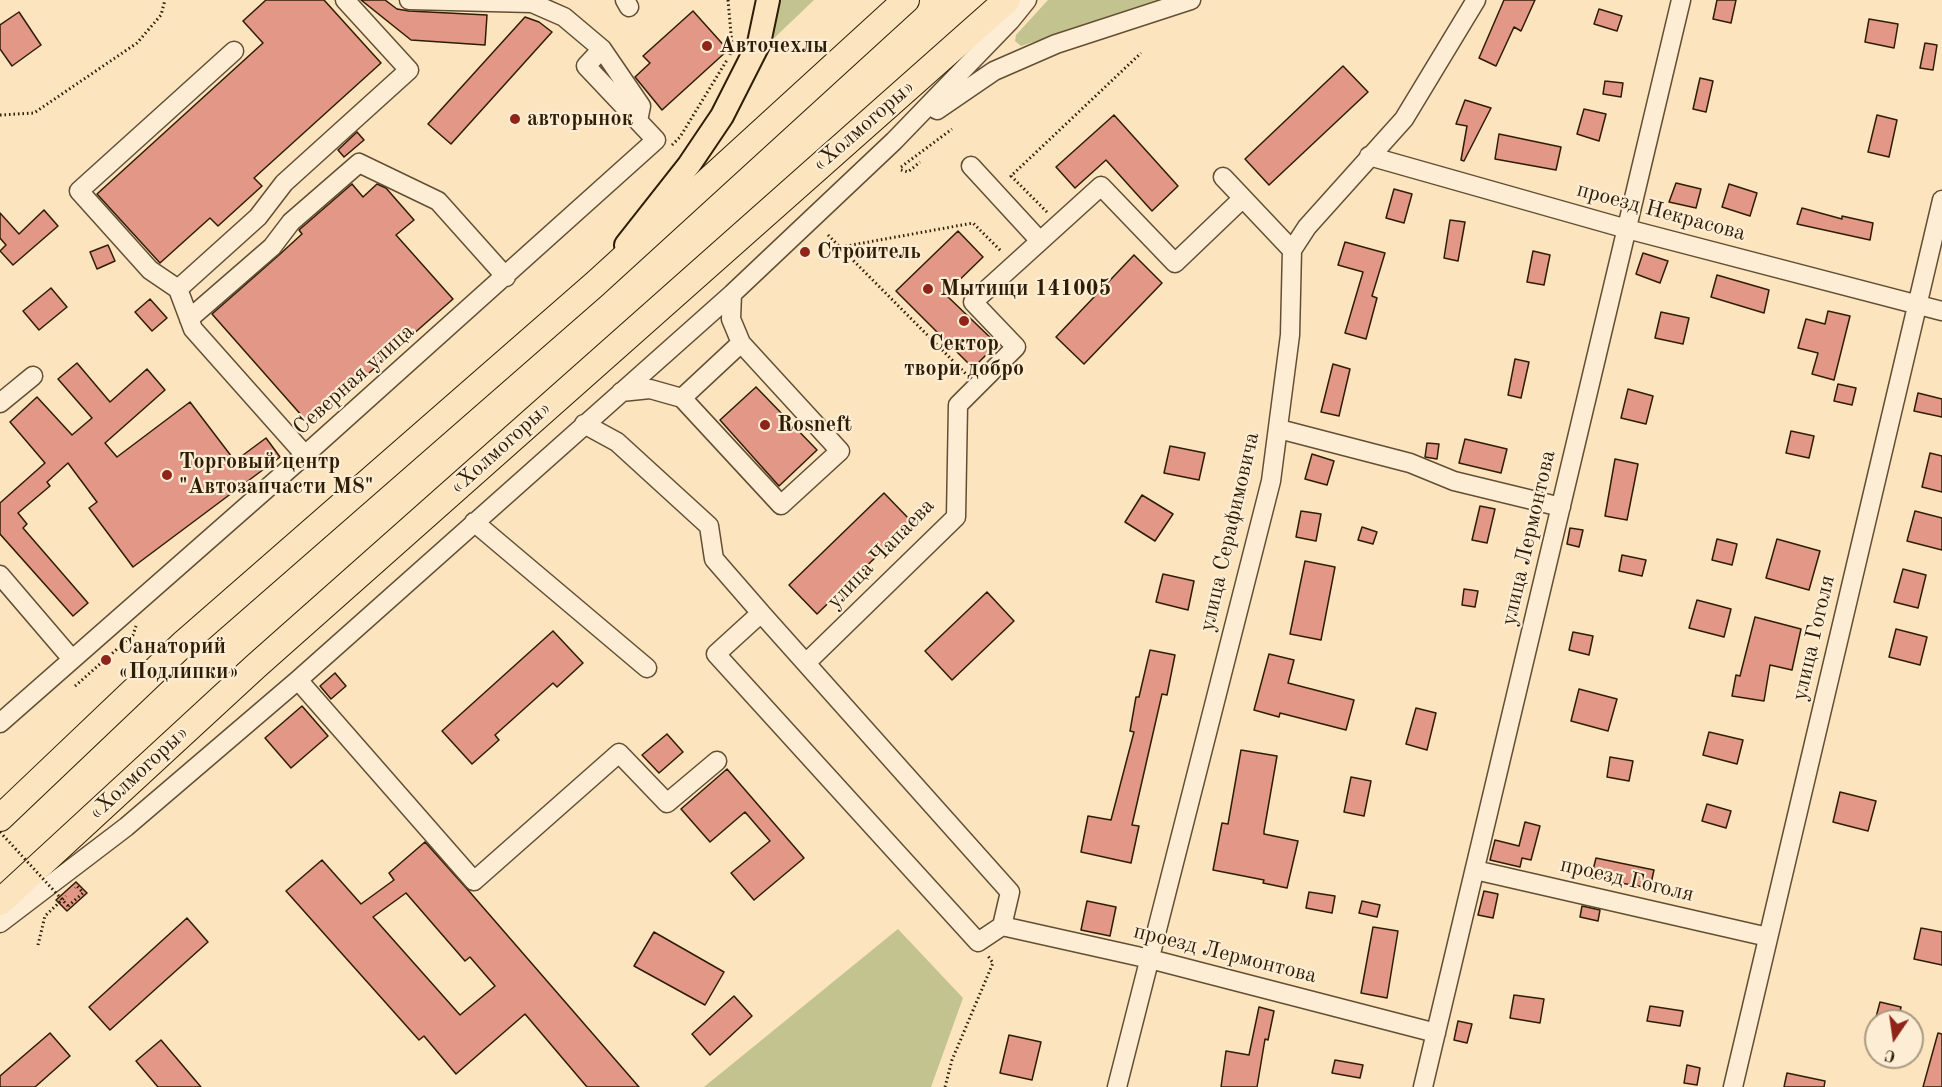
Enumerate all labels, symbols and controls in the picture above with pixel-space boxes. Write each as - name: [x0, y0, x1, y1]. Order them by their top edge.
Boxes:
- place label: Авточехлы: [719, 33, 828, 59]
- marker: Авточехлы: [700, 39, 714, 53]
- street label: «Холмогоры»: [807, 74, 921, 178]
- place label: авторынок: [527, 106, 633, 132]
- marker: авторынок: [508, 112, 522, 126]
- street label: проезд Некрасова: [1574, 177, 1748, 247]
- place label: Строитель: [817, 239, 921, 265]
- marker: Строитель: [798, 245, 812, 259]
- place label: Мытищи 141005: [940, 276, 1111, 302]
- marker: Мытищи 141005: [921, 282, 935, 296]
- marker: Сектор твори добро: [957, 314, 971, 328]
- street label: Северная улица: [288, 319, 420, 441]
- place label: Сектор твори добро: [904, 331, 1024, 382]
- street label: «Холмогоры»: [445, 395, 557, 501]
- place label: Rosneft: [777, 412, 852, 438]
- marker: Rosneft: [758, 418, 772, 432]
- street label: улица Серафимовича: [1194, 430, 1266, 634]
- street label: улица Лермонтова: [1496, 448, 1562, 628]
- place label: Торговый центр "Автозапчасти М8": [179, 449, 374, 500]
- marker: Торговый центр "Автозапчасти М8": [160, 468, 174, 482]
- street label: улица Чапаева: [822, 493, 940, 615]
- street label: улица Гоголя: [1787, 573, 1841, 703]
- place label: Санаторий «Подлипки»: [118, 634, 239, 686]
- marker: Санаторий «Подлипки»: [99, 653, 113, 667]
- street label: «Холмогоры»: [83, 720, 195, 826]
- street label: проезд Гоголя: [1558, 852, 1696, 908]
- street label: проезд Лермонтова: [1131, 918, 1319, 990]
- north arrow: [1864, 1009, 1924, 1069]
- text: С: [1883, 1046, 1897, 1064]

